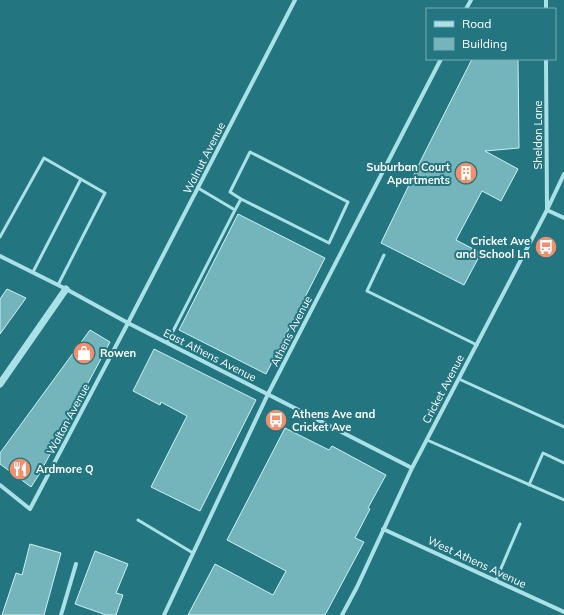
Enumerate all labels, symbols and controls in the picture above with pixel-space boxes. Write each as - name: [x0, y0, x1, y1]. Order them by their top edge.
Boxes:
- legend: [426, 8, 556, 60]
- text: Road: [462, 16, 491, 31]
- text: Building: [462, 36, 507, 51]
- street label: Sheldon Lane: [531, 100, 545, 170]
- street label: Walnut Avenue: [180, 120, 228, 196]
- place label: Suburban Court Apartments: [366, 160, 450, 187]
- building icon: Suburban Court Apartments: [453, 160, 479, 186]
- place label: Cricket Ave and School Ln: [456, 234, 530, 261]
- bus stop icon: Cricket Ave and School Ln: [533, 234, 559, 260]
- street label: Athens Avenue: [267, 293, 315, 369]
- street label: East Athens Avenue: [161, 326, 259, 384]
- shop icon: Rowen: [71, 340, 97, 366]
- place label: Rowen: [100, 346, 136, 360]
- street label: Cricket Avenue: [419, 352, 467, 426]
- street label: Walton Avenue: [43, 381, 93, 457]
- bus stop icon: Athens Ave and Cricket Ave: [263, 407, 289, 433]
- place label: Athens Ave and Cricket Ave: [292, 407, 375, 434]
- restaurant icon: Ardmore Q: [7, 456, 33, 482]
- place label: Ardmore Q: [36, 462, 94, 476]
- street label: West Athens Avenue: [426, 533, 528, 591]

